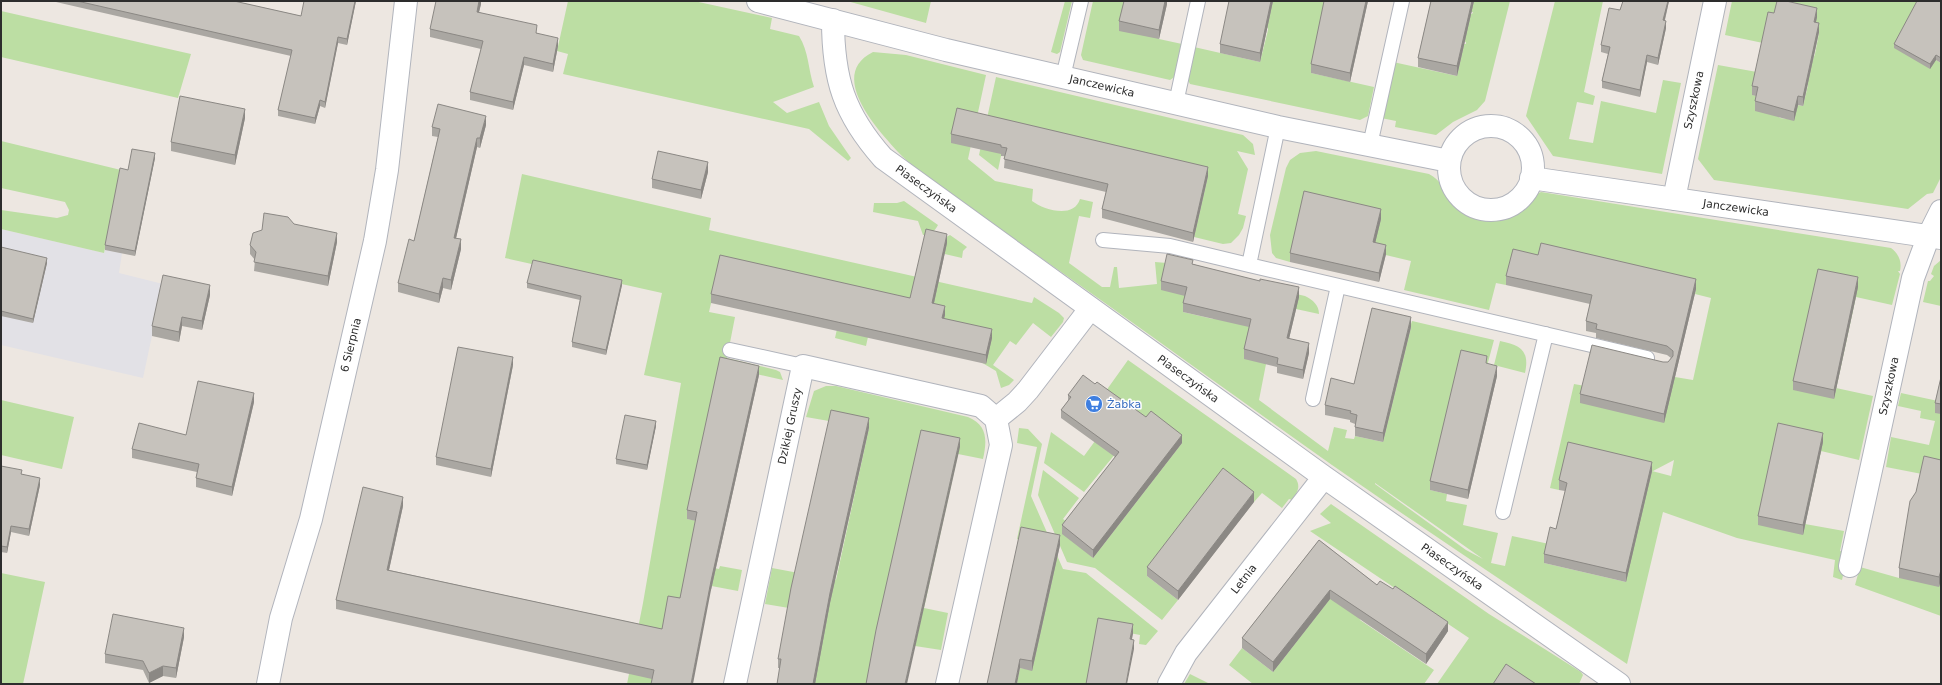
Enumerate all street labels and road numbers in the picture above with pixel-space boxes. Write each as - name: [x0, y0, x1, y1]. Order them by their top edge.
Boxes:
- street label: Szyszkowa: [1681, 70, 1707, 130]
- street label: Janczewicka: [1067, 72, 1136, 100]
- street label: Piaseczyńska: [893, 162, 959, 216]
- street label: Janczewicka: [1701, 197, 1770, 219]
- street label: 6 Sierpnia: [338, 316, 364, 374]
- street label: Piaseczyńska: [1155, 352, 1221, 406]
- street label: Szyszkowa: [1876, 356, 1902, 416]
- street label: Dzikiej Gruszy: [776, 386, 805, 466]
- street label: Piaseczyńska: [1419, 541, 1485, 593]
- street label: Letnia: [1228, 562, 1260, 596]

